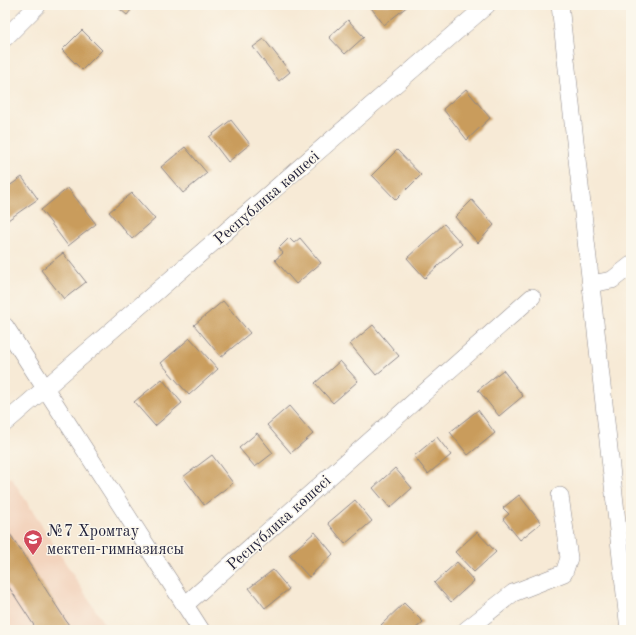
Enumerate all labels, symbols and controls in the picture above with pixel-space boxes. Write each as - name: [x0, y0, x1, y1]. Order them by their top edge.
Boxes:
- street label: Республика көшесі: [212, 149, 323, 248]
- street label: Республика көшесі: [224, 473, 334, 574]
- place label: №7 Хромтау мектеп-гимназиясы: [47, 524, 184, 558]
- school or university icon: №7 Хромтау мектеп-гимназиясы: [22, 528, 44, 556]

